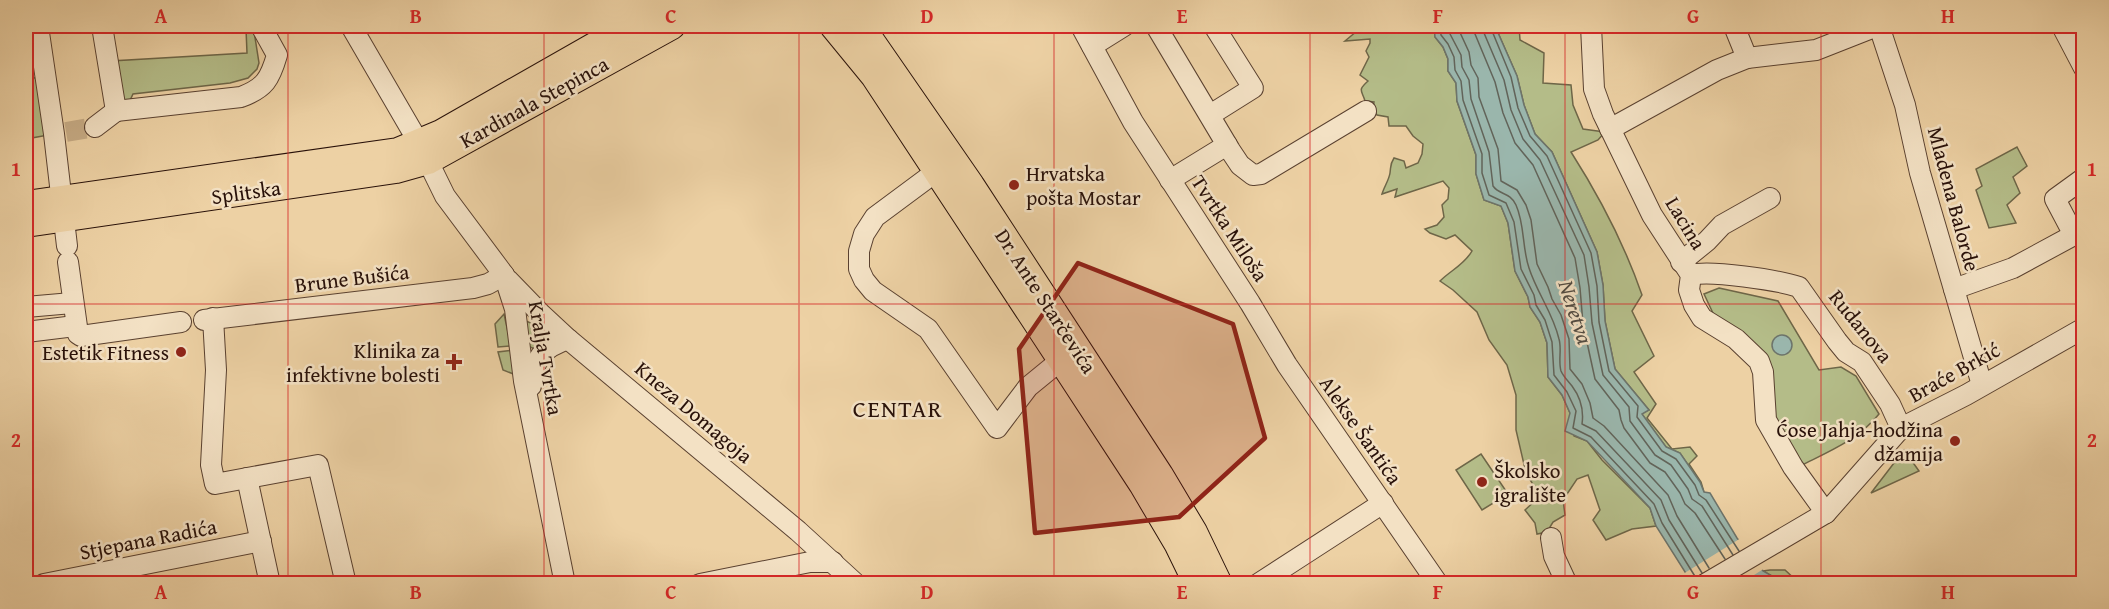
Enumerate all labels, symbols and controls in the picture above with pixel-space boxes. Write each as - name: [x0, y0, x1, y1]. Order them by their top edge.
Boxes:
- text: A: [155, 1, 168, 30]
- text: B: [410, 1, 422, 30]
- text: C: [665, 1, 677, 30]
- text: D: [920, 1, 934, 30]
- text: E: [1177, 1, 1188, 30]
- text: F: [1433, 1, 1443, 30]
- text: G: [1687, 1, 1699, 30]
- text: H: [1941, 1, 1955, 30]
- street label: Kardinala Stepinca: [454, 48, 614, 156]
- street label: Mladena Balorde: [1920, 123, 1988, 275]
- text: 1: [11, 154, 21, 183]
- text: 1: [2087, 154, 2097, 183]
- place label: Hrvatska pošta Mostar: [1026, 158, 1141, 213]
- street label: Tvrtka Miloša: [1184, 169, 1276, 287]
- street label: Splitska: [209, 172, 283, 212]
- marker: Hrvatska pošta Mostar: [1007, 178, 1021, 192]
- street label: Lacina: [1658, 191, 1714, 256]
- street label: Dr. Ante Starčevića: [988, 223, 1105, 380]
- street label: Brune Bušića: [293, 256, 411, 300]
- water label: Neretva: [1550, 275, 1601, 348]
- street label: Rudanova: [1822, 283, 1900, 369]
- street label: Kralja Tvrtka: [521, 298, 571, 418]
- street label: Braće Brkić: [1903, 334, 2005, 410]
- place label: Klinika za infektivne bolesti: [286, 335, 440, 390]
- place label: Estetik Fitness: [42, 337, 169, 368]
- marker: Estetik Fitness: [174, 345, 188, 359]
- marker: Klinika za infektivne bolesti: [445, 353, 463, 371]
- street label: Kneza Domagoja: [628, 353, 760, 471]
- street label: Alekse Šantića: [1312, 369, 1410, 491]
- district label: CENTAR: [853, 391, 943, 426]
- place label: Ćose Jahja-hodžina džamija: [1776, 414, 1943, 469]
- text: 2: [11, 425, 21, 454]
- text: 2: [2087, 425, 2097, 454]
- marker: Ćose Jahja-hodžina džamija: [1948, 434, 1962, 448]
- place label: Školsko igralište: [1494, 455, 1566, 510]
- marker: Školsko igralište: [1475, 475, 1489, 489]
- street label: Stjepana Radića: [77, 510, 219, 567]
- text: A: [155, 577, 168, 606]
- text: B: [410, 577, 422, 606]
- text: C: [665, 577, 677, 606]
- text: D: [920, 577, 934, 606]
- text: E: [1177, 577, 1188, 606]
- text: F: [1433, 577, 1443, 606]
- text: G: [1687, 577, 1699, 606]
- text: H: [1941, 577, 1955, 606]

